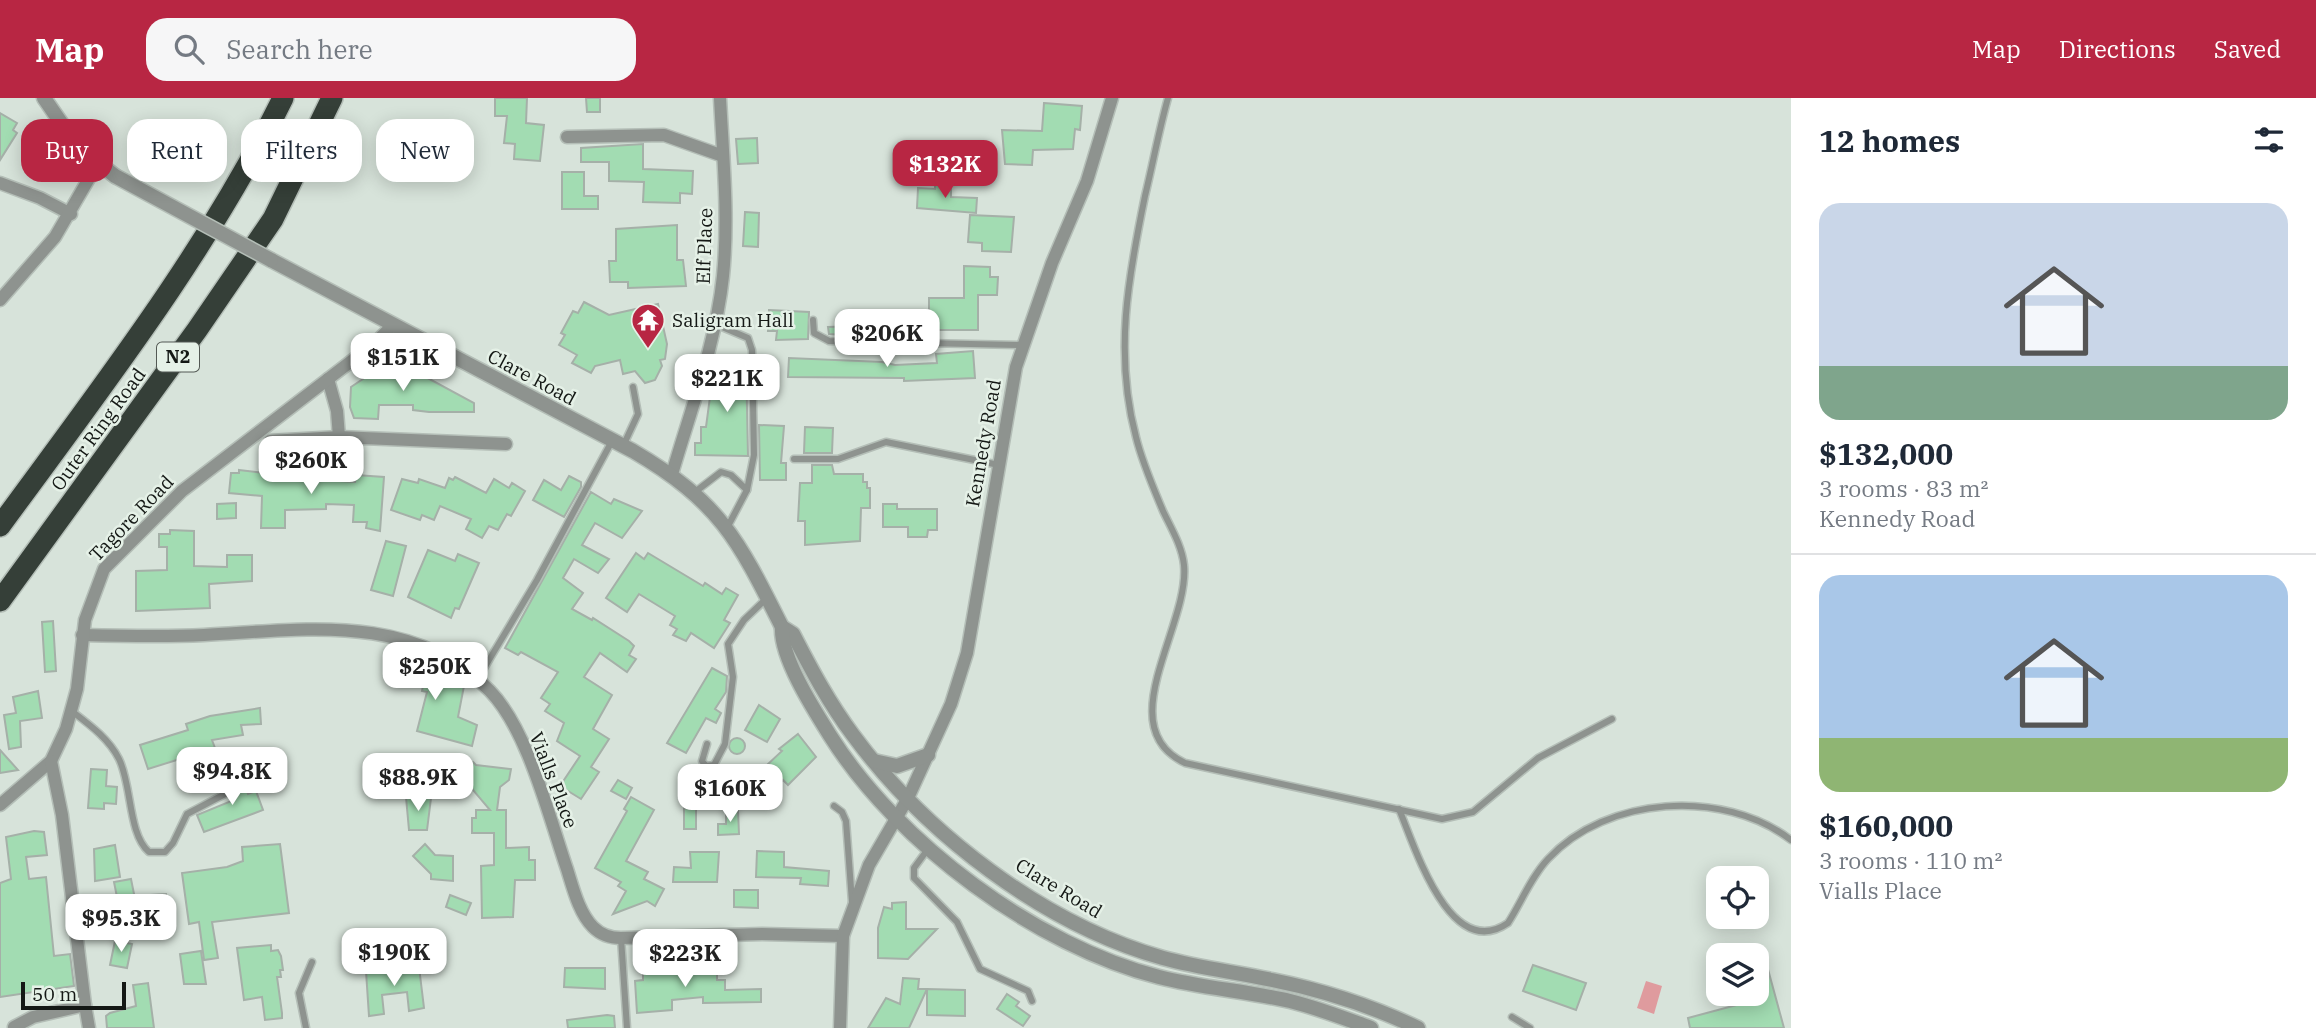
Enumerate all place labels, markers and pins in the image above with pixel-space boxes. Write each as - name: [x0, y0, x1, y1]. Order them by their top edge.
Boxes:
- pin: $132K: [896, 140, 994, 200]
- temple icon: Saligram Hall: [629, 301, 667, 350]
- place label: Saligram Hall: [672, 308, 794, 332]
- pin: $206K: [838, 310, 936, 369]
- pin: $151K: [354, 334, 452, 393]
- pin: $221K: [678, 354, 776, 414]
- pin: $260K: [262, 436, 360, 496]
- pin: $250K: [386, 642, 484, 702]
- pin: $94.8K: [175, 748, 289, 807]
- pin: $88.9K: [361, 754, 475, 813]
- pin: $160K: [681, 764, 779, 824]
- pin: $95.3K: [64, 894, 178, 954]
- pin: $190K: [345, 928, 443, 988]
- pin: $223K: [636, 930, 734, 989]

